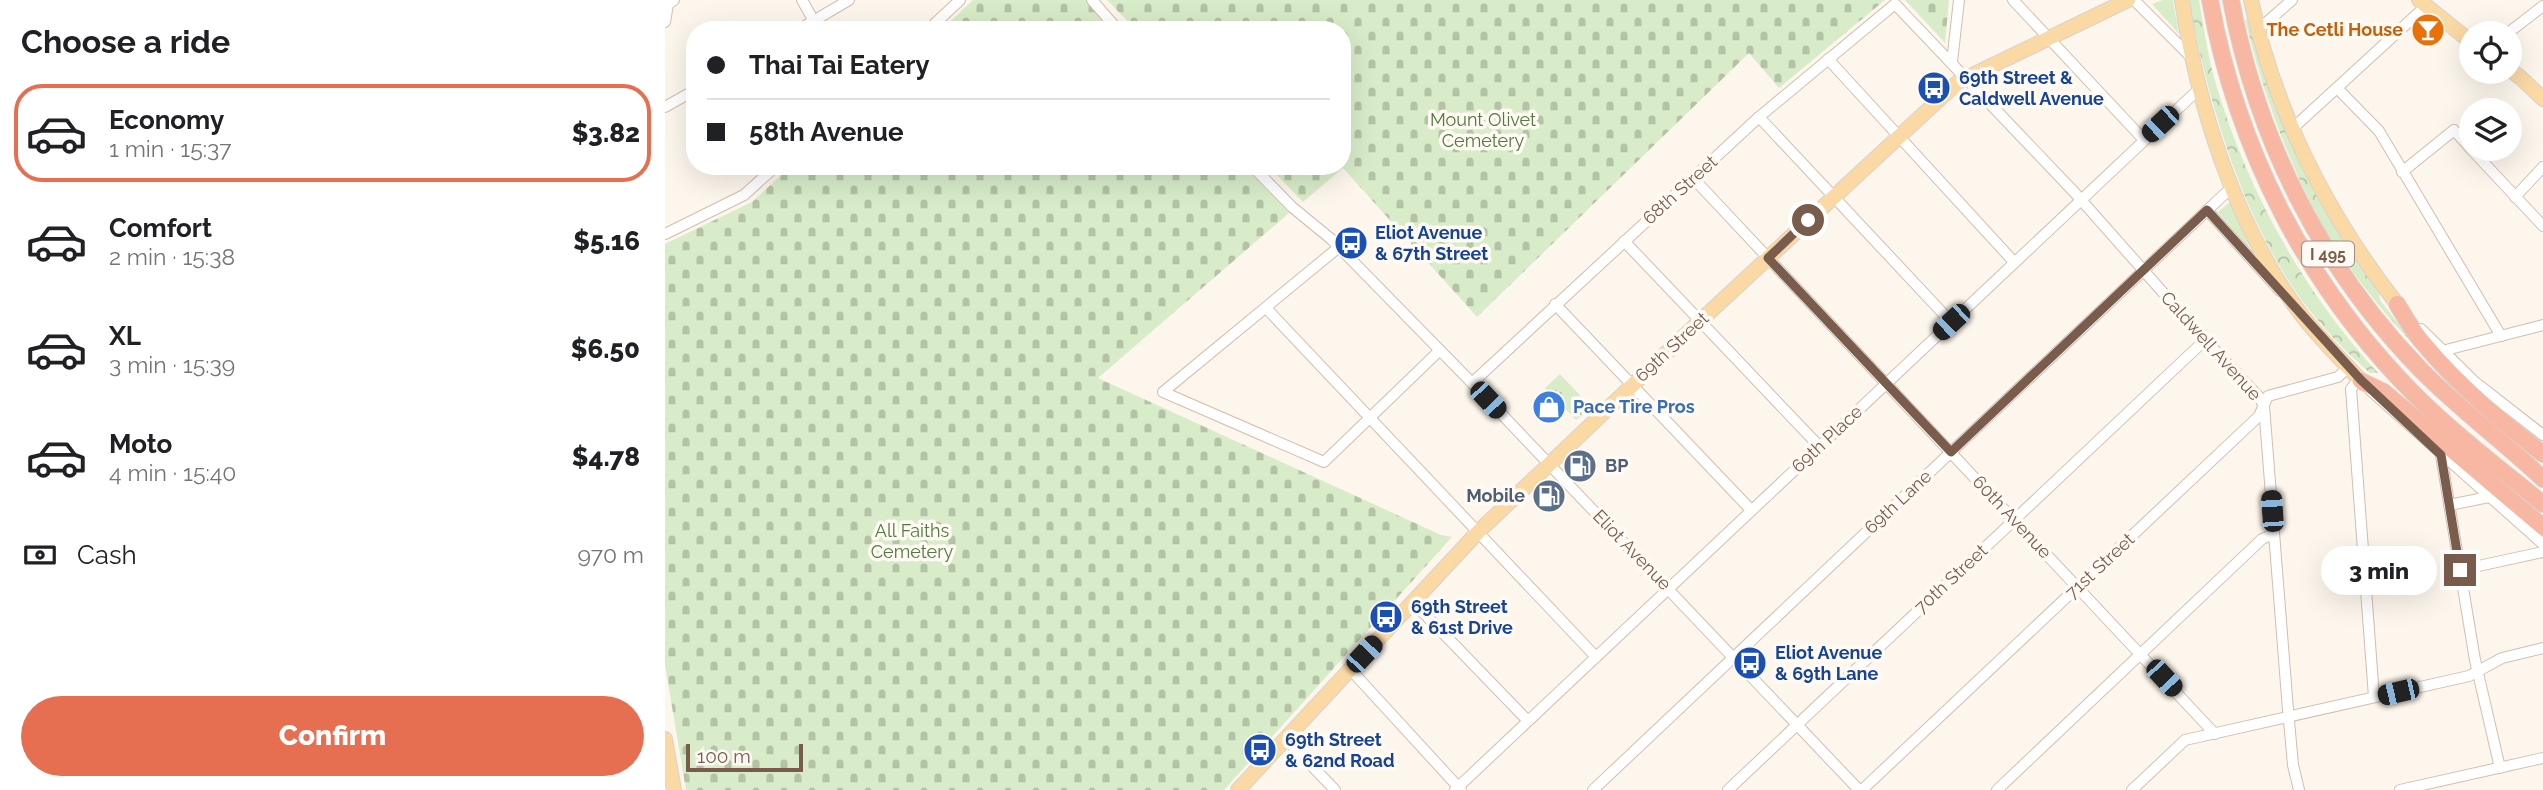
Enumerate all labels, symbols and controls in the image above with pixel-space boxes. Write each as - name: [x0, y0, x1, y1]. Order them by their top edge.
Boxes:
- bar icon: The Cetli House: [2409, 11, 2447, 49]
- place label: The Cetli House: [2266, 19, 2403, 40]
- map controls: [2459, 21, 2522, 161]
- button: locate: [2459, 21, 2522, 84]
- text: Choose a ride: [21, 23, 230, 60]
- text: Thai Tai Eatery: [749, 50, 930, 80]
- place label: 69th Street & Caldwell Avenue: [1959, 67, 2104, 109]
- bus stop icon: 69th Street & Caldwell Avenue: [1915, 69, 1953, 107]
- button: layers: [2459, 98, 2522, 161]
- icon: car: [25, 102, 88, 165]
- car: [2138, 102, 2183, 146]
- text: Economy: [109, 105, 224, 135]
- park label: Mount Olivet Cemetery: [1430, 109, 1536, 151]
- text: 58th Avenue: [749, 117, 904, 147]
- text: $3.82: [572, 118, 640, 148]
- text: 1 min · 15:37: [109, 135, 232, 162]
- street label: 68th Street: [1638, 151, 1721, 228]
- route start: [1792, 204, 1824, 236]
- icon: car: [25, 210, 88, 273]
- text: Comfort: [109, 213, 212, 243]
- place label: Eliot Avenue & 67th Street: [1375, 222, 1488, 264]
- bus stop icon: Eliot Avenue & 67th Street: [1332, 224, 1370, 262]
- text: $5.16: [573, 226, 640, 256]
- road number: I 495: [2302, 242, 2354, 266]
- text: 2 min · 15:38: [109, 243, 235, 270]
- street label: Caldwell Avenue: [2157, 287, 2266, 405]
- car: [1929, 300, 1974, 344]
- street label: 69th Street: [1631, 307, 1713, 386]
- icon: car: [25, 318, 88, 381]
- text: XL: [109, 321, 141, 351]
- text: $6.50: [571, 334, 640, 364]
- text: 3 min · 15:39: [109, 351, 235, 378]
- car: [1466, 377, 1511, 423]
- shop icon: Pace Tire Pros: [1530, 388, 1568, 426]
- place label: Pace Tire Pros: [1573, 396, 1695, 417]
- street label: 69th Place: [1787, 400, 1867, 477]
- icon: car: [25, 426, 88, 489]
- text: Moto: [109, 429, 172, 459]
- text: $4.78: [572, 442, 640, 472]
- fuel station icon: BP: [1561, 447, 1599, 485]
- place label: BP: [1605, 455, 1628, 476]
- text: 4 min · 15:40: [109, 459, 236, 486]
- street label: 69th Lane: [1860, 465, 1936, 538]
- street label: 60th Avenue: [1969, 471, 2056, 563]
- fuel station icon: Mobile: [1530, 477, 1568, 515]
- place label: Mobile: [1466, 485, 1525, 506]
- car: [2261, 489, 2284, 533]
- street label: Eliot Avenue: [1589, 505, 1676, 595]
- park label: All Faiths Cemetery: [871, 520, 953, 562]
- street label: 71st Street: [2061, 528, 2138, 603]
- icon: cash: [21, 536, 59, 574]
- text: Cash: [77, 540, 137, 570]
- street label: 70th Street: [1910, 540, 1991, 618]
- text: 970 m: [577, 541, 644, 568]
- callout: 3 min: [2320, 546, 2435, 594]
- route end: [2444, 554, 2476, 586]
- text: 3 min: [2349, 557, 2409, 584]
- place label: 69th Street & 61st Drive: [1411, 596, 1513, 638]
- bus stop icon: 69th Street & 61st Drive: [1367, 598, 1405, 636]
- car: [1342, 631, 1387, 677]
- place label: Eliot Avenue & 69th Lane: [1775, 642, 1882, 684]
- bus stop icon: Eliot Avenue & 69th Lane: [1731, 644, 1769, 682]
- car: [2142, 655, 2187, 701]
- car: [2376, 677, 2421, 707]
- button: Confirm: [21, 696, 644, 776]
- place label: 69th Street & 62nd Road: [1285, 729, 1395, 771]
- bus stop icon: 69th Street & 62nd Road: [1241, 731, 1279, 769]
- scale bar: [686, 741, 803, 773]
- text: 100 m: [697, 745, 751, 767]

